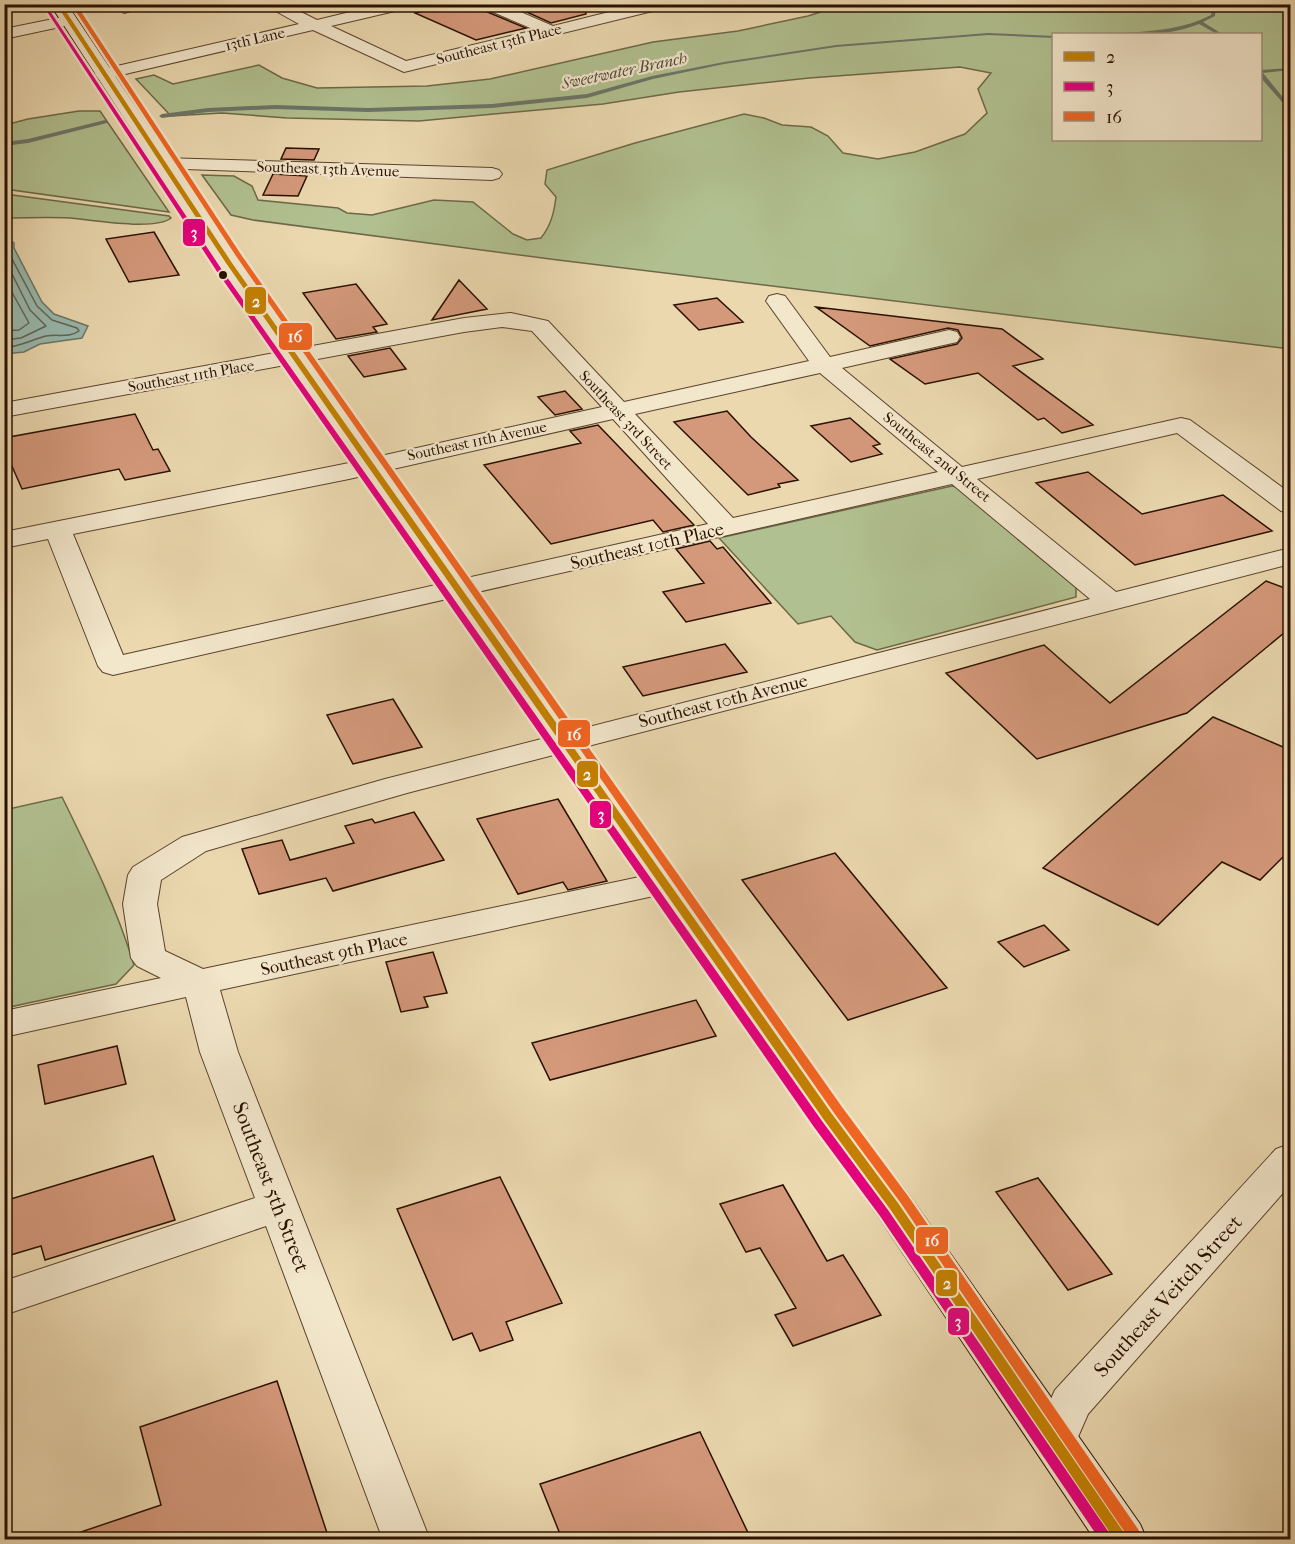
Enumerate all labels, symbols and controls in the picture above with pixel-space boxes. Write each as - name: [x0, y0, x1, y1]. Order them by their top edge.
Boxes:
- street label: Southeast 13th Place: [434, 20, 564, 68]
- street label: 13th Lane: [223, 23, 287, 55]
- legend: [1052, 33, 1262, 141]
- text: 2: [1106, 47, 1115, 68]
- water label: Sweetwater Branch: [559, 48, 689, 93]
- text: 3: [1106, 77, 1113, 98]
- text: 16: [1106, 107, 1122, 128]
- street label: Southeast 13th Avenue: [256, 158, 400, 181]
- line badge: 3: [182, 218, 206, 247]
- text: 3: [191, 223, 197, 243]
- unlabelled marker: [217, 269, 229, 281]
- line badge: 2: [244, 286, 267, 315]
- text: 2: [252, 292, 260, 311]
- line badge: 16: [278, 322, 313, 351]
- text: 16: [288, 327, 302, 346]
- street label: Southeast 11th Place: [127, 356, 256, 396]
- street label: Southeast 3rd Street: [575, 367, 677, 474]
- street label: Southeast 2nd Street: [880, 408, 995, 506]
- street label: Southeast 11th Avenue: [406, 417, 549, 465]
- street label: Southeast 10th Place: [568, 519, 726, 574]
- street label: Southeast 10th Avenue: [636, 670, 810, 733]
- line badge: 16: [557, 719, 591, 748]
- text: 16: [567, 725, 581, 744]
- line badge: 2: [576, 760, 599, 788]
- text: 2: [583, 765, 591, 784]
- line badge: 3: [589, 800, 612, 829]
- text: 3: [598, 805, 604, 825]
- street label: Southeast 9th Place: [259, 929, 410, 980]
- street label: Southeast 5th Street: [227, 1098, 315, 1276]
- street label: Southeast Veitch Street: [1089, 1210, 1247, 1382]
- line badge: 16: [915, 1226, 949, 1255]
- text: 16: [925, 1231, 939, 1250]
- line badge: 2: [935, 1269, 958, 1297]
- text: 2: [943, 1274, 951, 1293]
- line badge: 3: [947, 1307, 970, 1336]
- text: 3: [955, 1312, 961, 1332]

